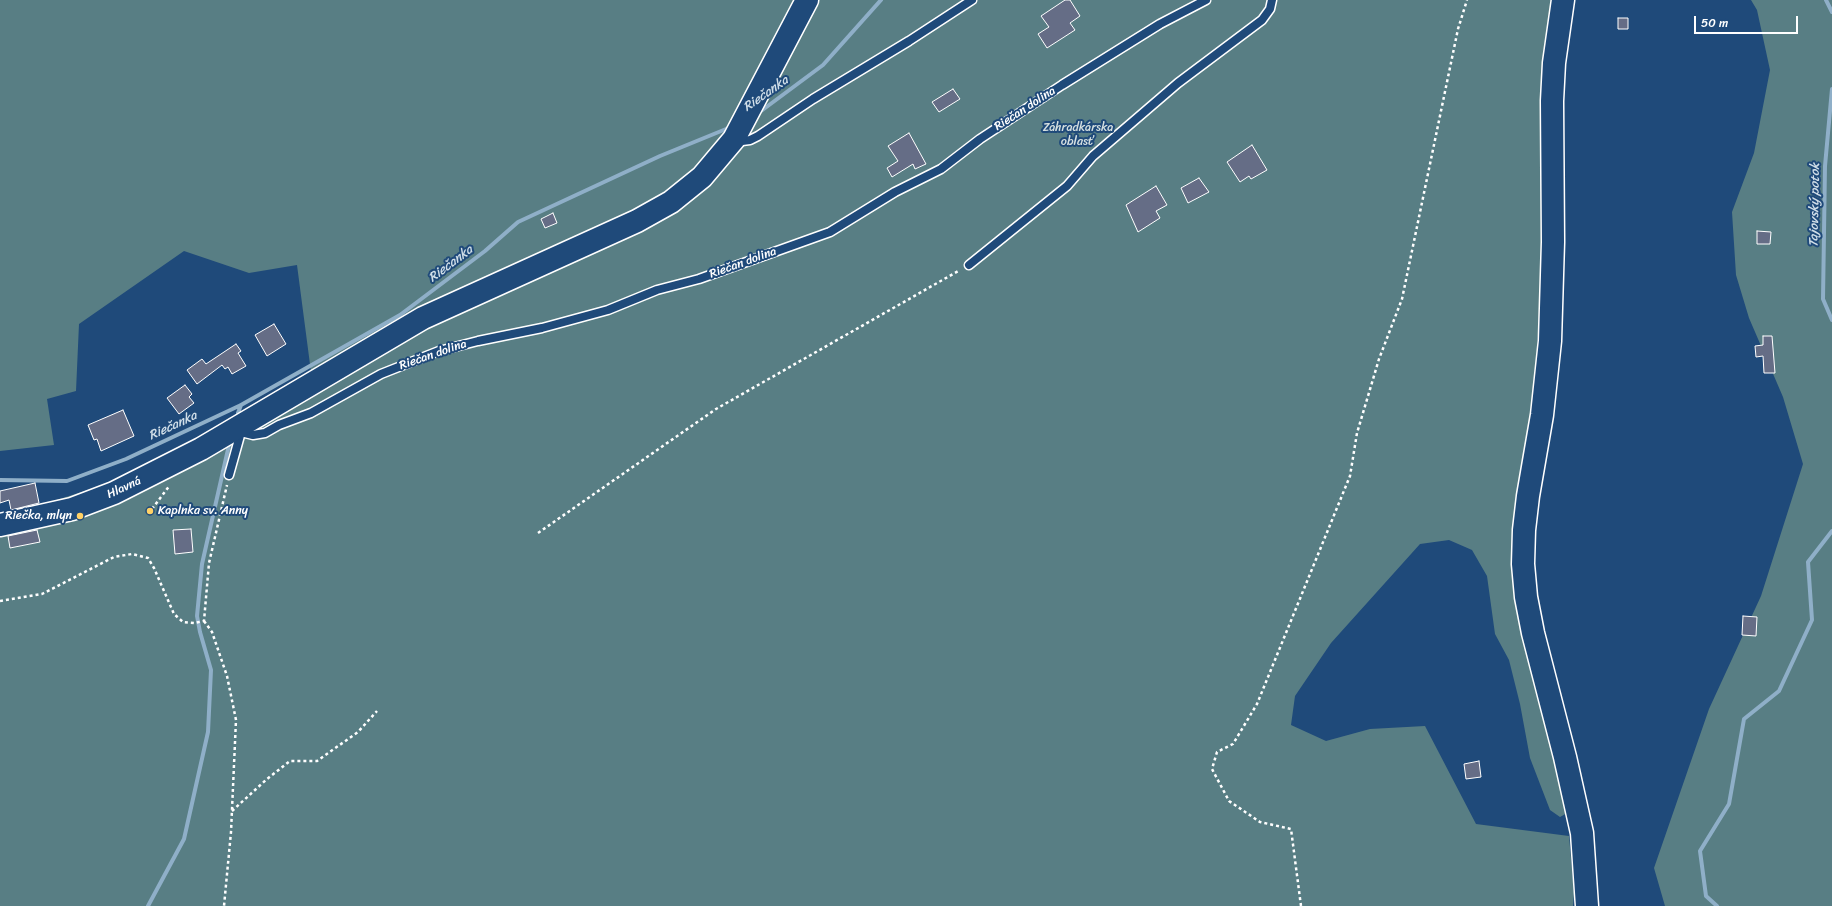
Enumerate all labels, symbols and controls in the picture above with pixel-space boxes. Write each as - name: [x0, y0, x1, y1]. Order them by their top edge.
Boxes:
- scale bar: [1696, 8, 1800, 34]
- text: 50 m: [1701, 12, 1728, 34]
- water label: Riečanka: [740, 73, 792, 115]
- street label: Riečan dolina: [992, 84, 1058, 134]
- park label: Záhradkárska oblasť: [1043, 121, 1113, 149]
- water label: Tajovský potok: [1806, 163, 1824, 247]
- water label: Riečanka: [426, 242, 476, 286]
- street label: Riečan dolina: [708, 244, 778, 282]
- street label: Riečan dolina: [398, 337, 468, 373]
- water label: Riečanka: [146, 408, 200, 444]
- street label: Hlavná: [105, 474, 143, 502]
- place label: Kaplnka sv. Anny: [158, 504, 248, 518]
- marker: Kaplnka sv. Anny: [145, 506, 155, 516]
- place label: Riečka, mlyn: [5, 509, 72, 523]
- marker: Riečka, mlyn: [75, 511, 85, 521]

